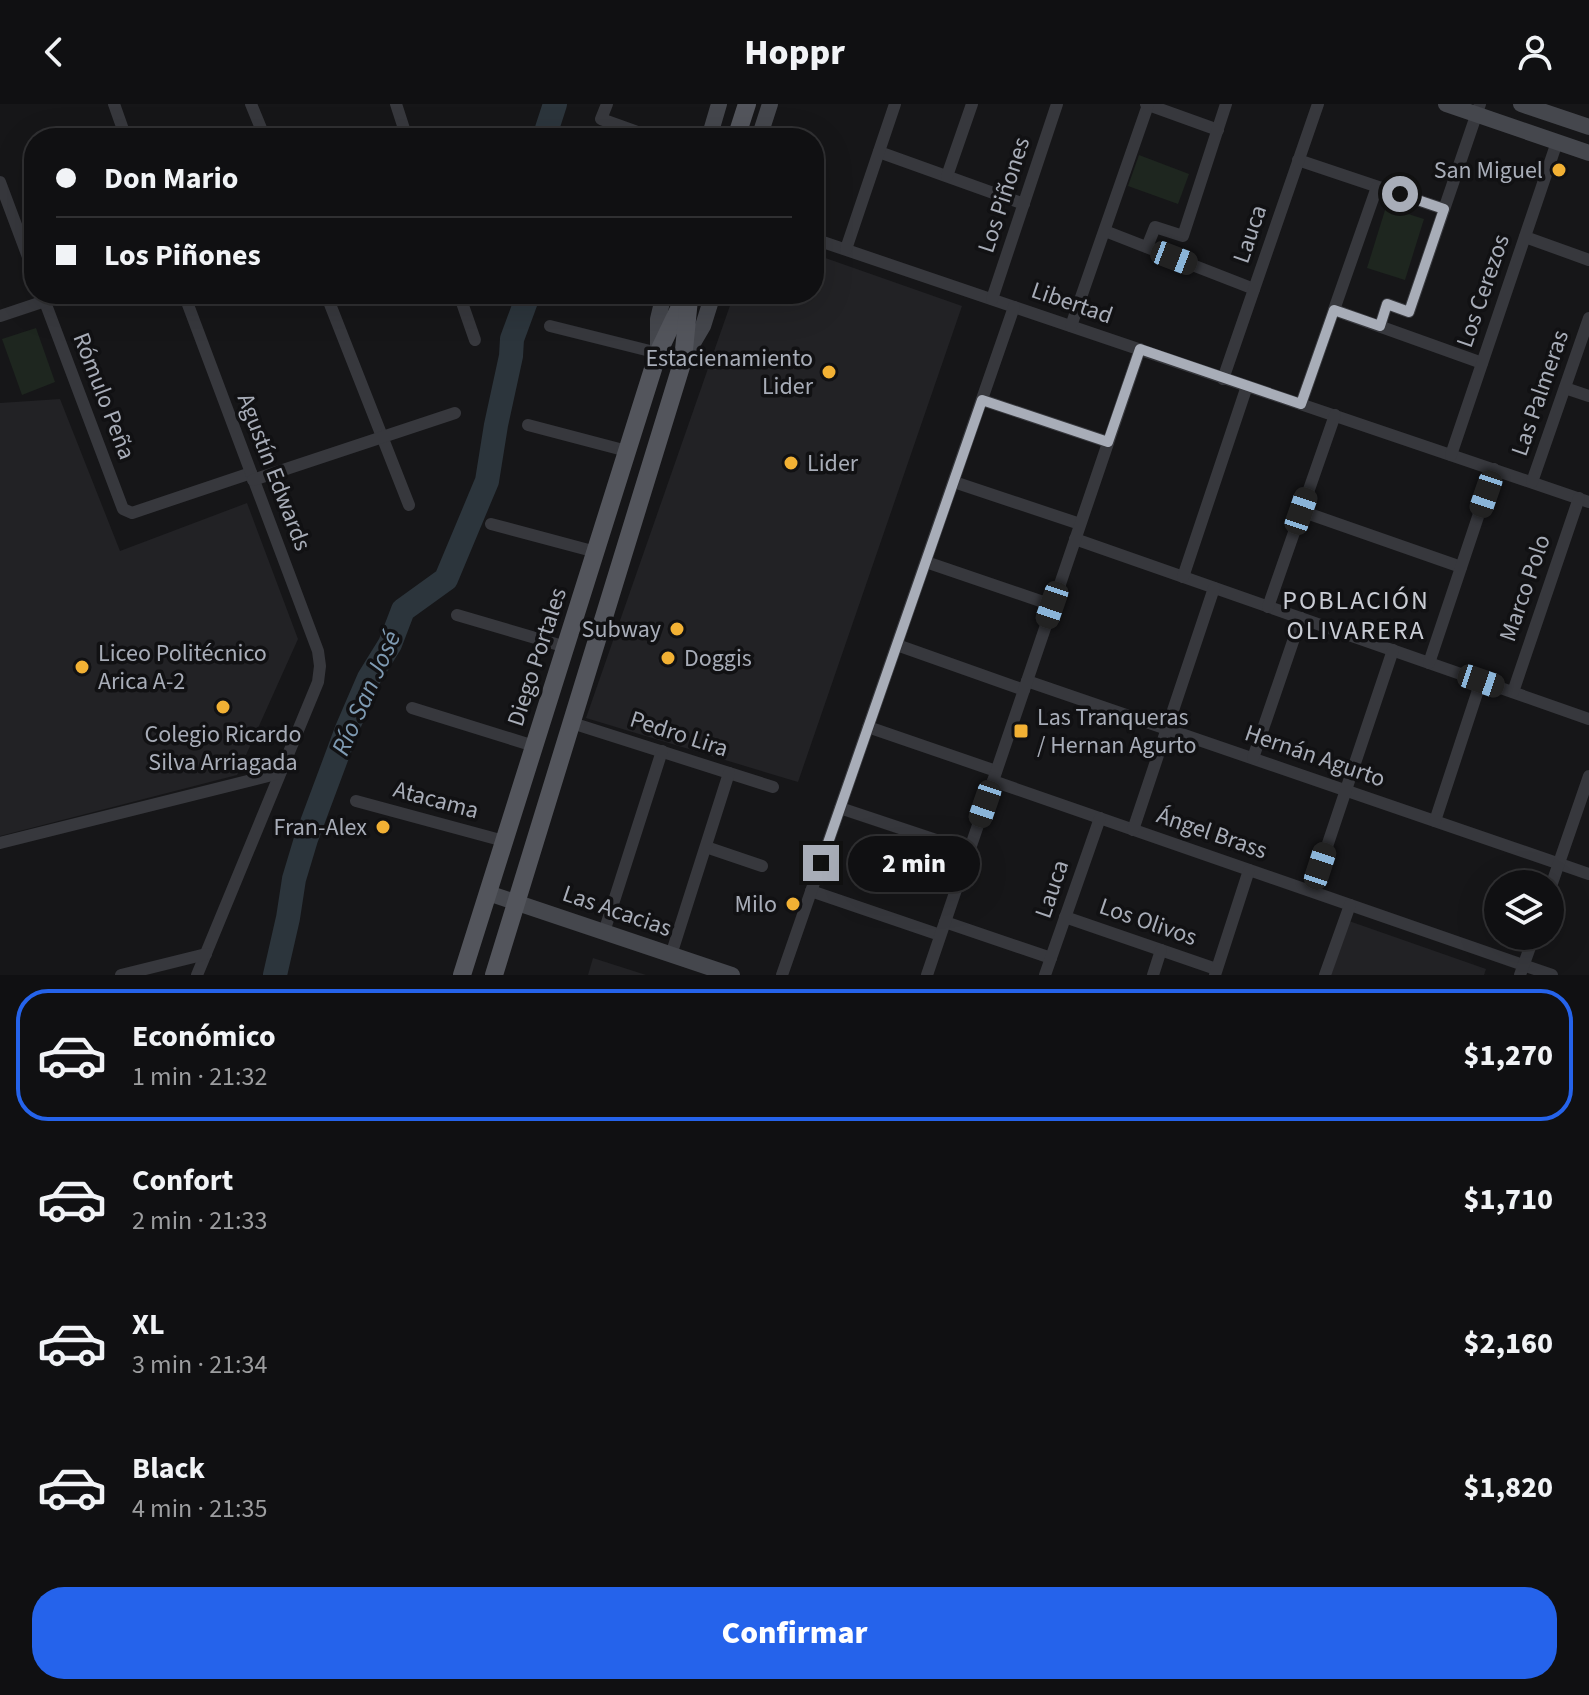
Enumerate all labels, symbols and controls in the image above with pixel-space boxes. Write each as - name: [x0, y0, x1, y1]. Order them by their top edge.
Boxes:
- text: Hoppr: [744, 27, 845, 78]
- icon: back: [32, 30, 76, 74]
- icon: person: [1513, 30, 1557, 74]
- street label: Los Piñones: [969, 133, 1039, 257]
- place label: San Miguel: [1434, 153, 1543, 188]
- text: Don Mario: [104, 157, 238, 200]
- marker: San Miguel: [1550, 161, 1568, 179]
- route start: [1382, 176, 1418, 212]
- street label: Lauca: [1224, 200, 1276, 268]
- street label: Los Cerezos: [1447, 230, 1519, 352]
- text: Los Piñones: [104, 234, 261, 277]
- car: [1147, 238, 1201, 278]
- street label: Libertad: [1027, 273, 1117, 333]
- street label: Las Palmeras: [1502, 325, 1578, 461]
- street label: Rómulo Peña: [64, 327, 144, 465]
- place label: Estacienamiento Lider: [645, 341, 814, 404]
- marker: Estacienamiento Lider: [820, 363, 838, 381]
- street label: Agustín Edwards: [228, 388, 320, 556]
- place label: Lider: [807, 446, 859, 481]
- marker: Lider: [782, 454, 800, 472]
- car: [1467, 467, 1505, 521]
- car: [1282, 484, 1320, 538]
- street label: Marco Polo: [1490, 530, 1560, 646]
- car: [1033, 578, 1071, 632]
- district label: POBLACIÓN OLIVARERA: [1282, 582, 1430, 649]
- street label: Diego Portales: [498, 583, 576, 731]
- place label: Subway: [582, 612, 661, 647]
- marker: Subway: [668, 620, 686, 638]
- water label: Río San José: [322, 624, 410, 761]
- place label: Liceo Politécnico Arica A-2: [98, 636, 267, 699]
- place label: Doggis: [684, 641, 752, 676]
- marker: Doggis: [659, 649, 677, 667]
- marker: Liceo Politécnico Arica A-2: [73, 658, 91, 676]
- car: [1454, 662, 1508, 700]
- marker: Colegio Ricardo Silva Arriagada: [214, 698, 232, 716]
- place label: Las Tranqueras / Hernan Agurto: [1037, 700, 1197, 763]
- street label: Pedro Lira: [625, 702, 733, 766]
- street label: Hernán Agurto: [1240, 716, 1390, 796]
- place label: Colegio Ricardo Silva Arriagada: [144, 717, 302, 780]
- marker: Las Tranqueras / Hernan Agurto: [1012, 722, 1030, 740]
- street label: Atacama: [389, 772, 483, 828]
- car: [966, 777, 1004, 831]
- street label: Ángel Brass: [1152, 798, 1272, 868]
- place label: Fran-Alex: [274, 810, 367, 845]
- marker: Fran-Alex: [374, 818, 392, 836]
- callout: 2 min: [849, 835, 981, 891]
- car: [1301, 839, 1339, 893]
- route end: [803, 845, 839, 881]
- text: 2 min: [882, 845, 946, 882]
- street label: Lauca: [1026, 855, 1078, 923]
- map controls: [1484, 870, 1564, 950]
- button: layers: [1484, 870, 1564, 950]
- street label: Las Acacias: [558, 876, 676, 946]
- place label: Milo: [735, 887, 777, 922]
- street label: Los Olivos: [1094, 889, 1202, 955]
- marker: Milo: [784, 895, 802, 913]
- text: Económico: [132, 1015, 276, 1058]
- icon: car: [36, 1019, 108, 1091]
- text: $1,270: [1464, 1034, 1553, 1077]
- text: 1 min · 21:32: [132, 1058, 267, 1095]
- text: Confort: [132, 1159, 233, 1202]
- icon: car: [36, 1163, 108, 1235]
- text: $1,710: [1464, 1178, 1553, 1221]
- text: 2 min · 21:33: [132, 1202, 267, 1239]
- text: XL: [132, 1303, 165, 1346]
- icon: car: [36, 1307, 108, 1379]
- text: $2,160: [1464, 1322, 1553, 1365]
- text: 3 min · 21:34: [132, 1346, 267, 1383]
- text: Black: [132, 1447, 205, 1490]
- icon: car: [36, 1451, 108, 1523]
- text: $1,820: [1464, 1466, 1553, 1509]
- text: 4 min · 21:35: [132, 1490, 267, 1527]
- button: Confirmar: [32, 1587, 1557, 1679]

